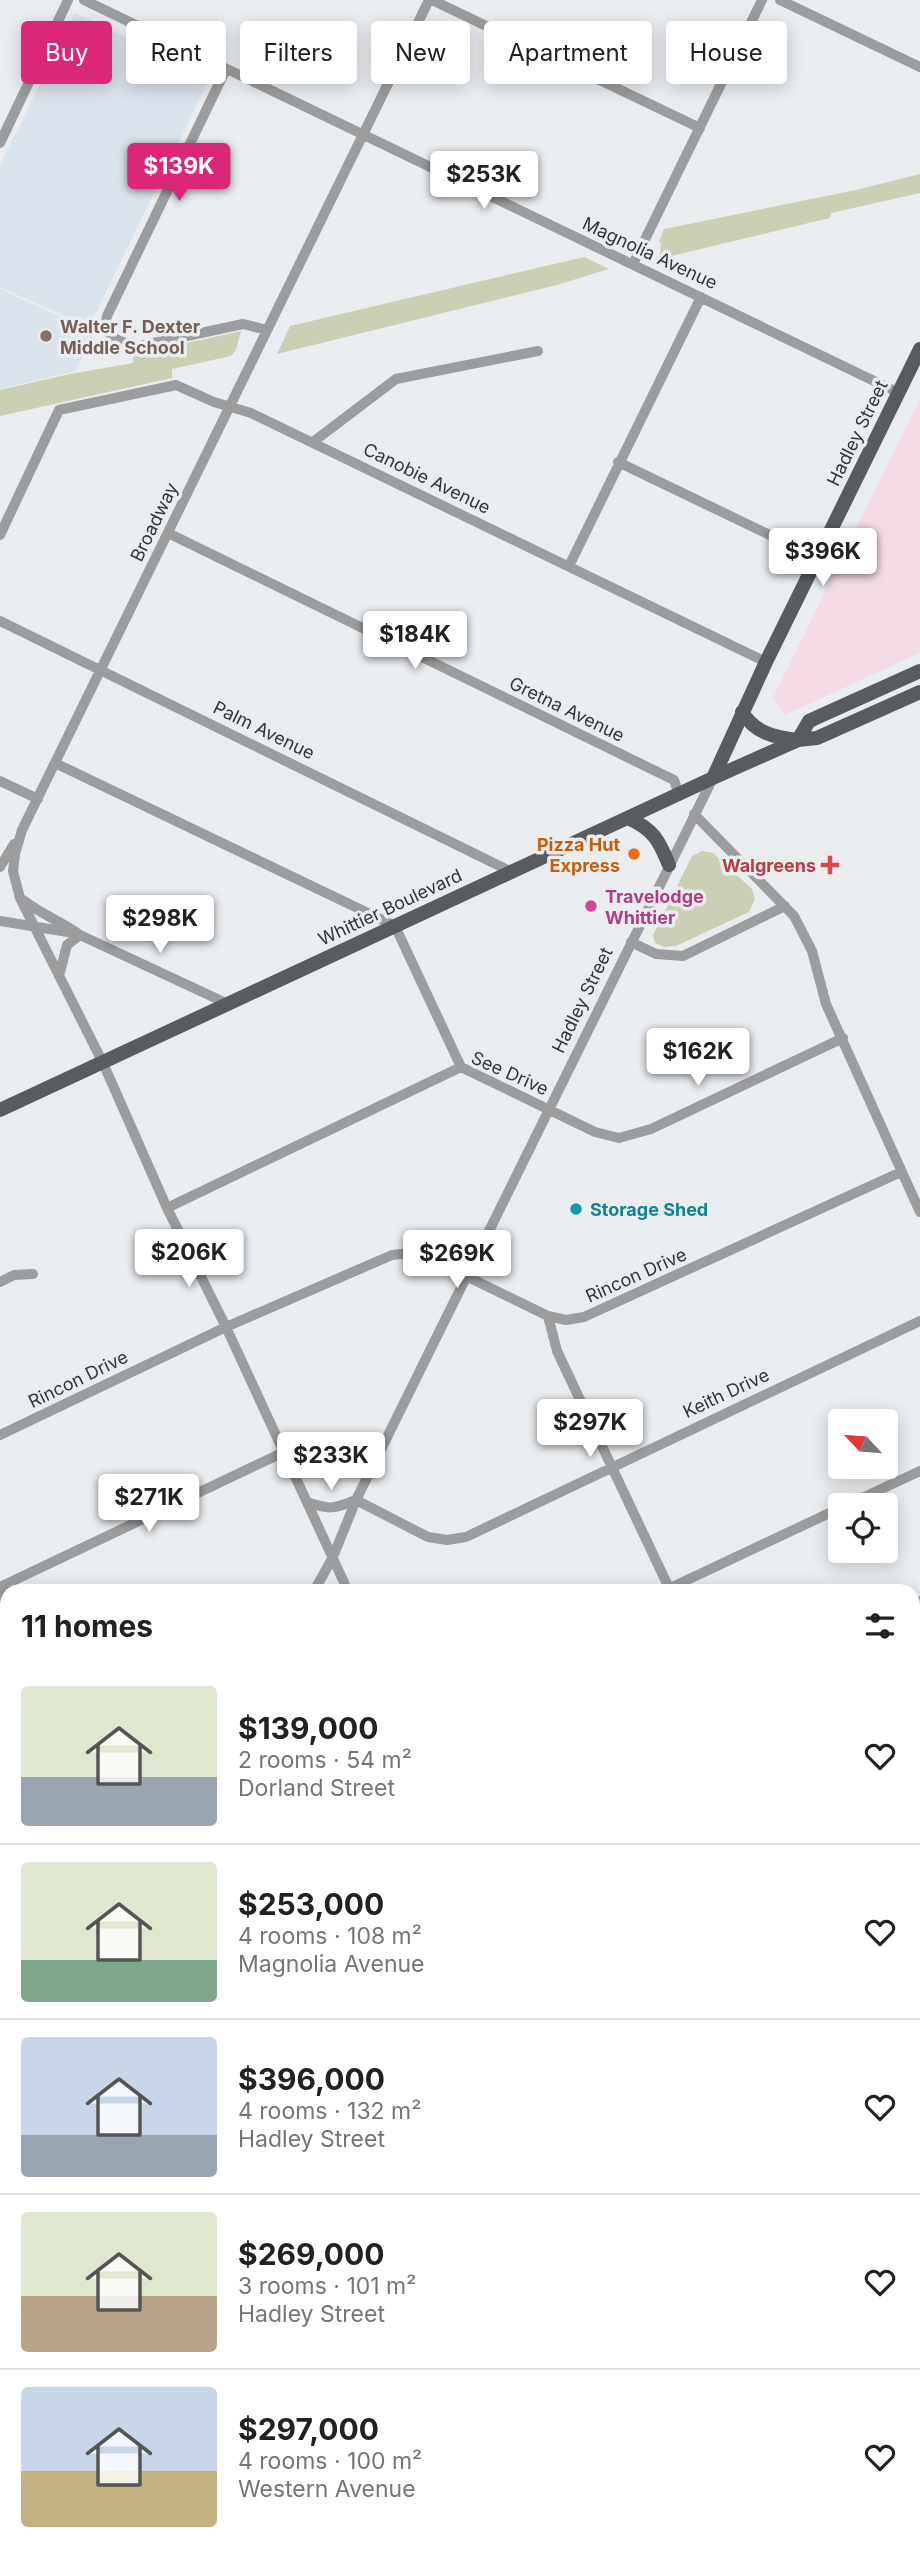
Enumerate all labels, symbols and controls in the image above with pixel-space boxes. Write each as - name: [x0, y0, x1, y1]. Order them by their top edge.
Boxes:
- chip: Buy: [21, 21, 112, 84]
- chip: Rent: [126, 21, 226, 84]
- chip: Filters: [240, 21, 357, 84]
- chip: New: [371, 21, 470, 84]
- chip: Apartment: [484, 21, 652, 84]
- chip: House: [666, 21, 787, 84]
- pin: $139K: [130, 144, 228, 203]
- text: $139K: [143, 152, 215, 180]
- pin: $253K: [435, 152, 533, 211]
- text: $253K: [446, 160, 522, 188]
- street label: Magnolia Avenue: [579, 213, 721, 293]
- place label: Walter F. Dexter Middle School: [60, 316, 200, 358]
- marker: Walter F. Dexter Middle School: [38, 328, 54, 344]
- street label: Hadley Street: [822, 377, 892, 489]
- street label: Canobie Avenue: [360, 438, 494, 518]
- street label: Broadway: [126, 479, 182, 565]
- pin: $396K: [774, 528, 872, 588]
- text: $396K: [785, 537, 861, 565]
- pin: $184K: [366, 612, 464, 671]
- text: $184K: [379, 620, 451, 648]
- street label: Gretna Avenue: [506, 672, 628, 746]
- street label: Palm Avenue: [210, 696, 318, 764]
- place label: Pizza Hut Express: [537, 834, 620, 876]
- marker: Pizza Hut Express: [626, 846, 642, 862]
- place label: Walgreens: [722, 855, 816, 876]
- marker: Walgreens: [822, 857, 838, 873]
- street label: Whittier Boulevard: [315, 864, 465, 950]
- place label: Travelodge Whittier: [605, 886, 704, 928]
- pin: $298K: [111, 895, 209, 955]
- marker: Travelodge Whittier: [583, 898, 599, 914]
- text: $298K: [122, 904, 198, 932]
- street label: Hadley Street: [547, 944, 617, 1056]
- pin: $162K: [649, 1028, 747, 1088]
- text: $162K: [663, 1037, 733, 1065]
- street label: See Drive: [468, 1047, 552, 1099]
- place label: Storage Shed: [590, 1199, 708, 1220]
- marker: Storage Shed: [568, 1201, 584, 1217]
- pin: $206K: [140, 1230, 238, 1289]
- pin: $269K: [408, 1230, 506, 1290]
- text: $206K: [151, 1238, 227, 1266]
- text: $269K: [419, 1239, 495, 1267]
- street label: Rincon Drive: [582, 1243, 690, 1307]
- street label: Rincon Drive: [25, 1346, 131, 1412]
- street label: Keith Drive: [680, 1364, 772, 1422]
- pin: $297K: [541, 1400, 639, 1459]
- text: $297K: [553, 1408, 627, 1436]
- north arrow: [828, 1409, 898, 1479]
- map controls: [828, 1409, 898, 1563]
- pin: $233K: [282, 1432, 380, 1492]
- text: $233K: [293, 1441, 369, 1469]
- pin: $271K: [100, 1474, 198, 1534]
- text: $271K: [114, 1483, 184, 1511]
- button: locate: [828, 1493, 898, 1563]
- icon: filters: [861, 1607, 899, 1645]
- text: 11 homes: [21, 1608, 153, 1644]
- text: $139,000: [238, 1710, 378, 1746]
- icon: home: [77, 1714, 161, 1798]
- icon: heart: [861, 1737, 899, 1775]
- text: 2 rooms · 54 m²: [238, 1746, 412, 1774]
- text: Dorland Street: [238, 1774, 395, 1802]
- text: $253,000: [238, 1886, 384, 1922]
- icon: home: [77, 1890, 161, 1974]
- icon: heart: [861, 1913, 899, 1951]
- text: 4 rooms · 108 m²: [238, 1922, 422, 1950]
- text: Magnolia Avenue: [238, 1950, 425, 1978]
- text: $396,000: [238, 2061, 385, 2097]
- icon: home: [77, 2065, 161, 2149]
- icon: heart: [861, 2088, 899, 2126]
- text: 4 rooms · 132 m²: [238, 2097, 421, 2125]
- text: Hadley Street: [238, 2125, 385, 2153]
- text: $269,000: [238, 2236, 384, 2272]
- icon: home: [77, 2240, 161, 2324]
- icon: heart: [861, 2263, 899, 2301]
- text: 3 rooms · 101 m²: [238, 2272, 416, 2300]
- text: Hadley Street: [238, 2300, 385, 2328]
- text: $297,000: [238, 2411, 379, 2447]
- icon: home: [77, 2415, 161, 2499]
- icon: heart: [861, 2438, 899, 2476]
- text: 4 rooms · 100 m²: [238, 2447, 422, 2475]
- text: Western Avenue: [238, 2475, 416, 2503]

